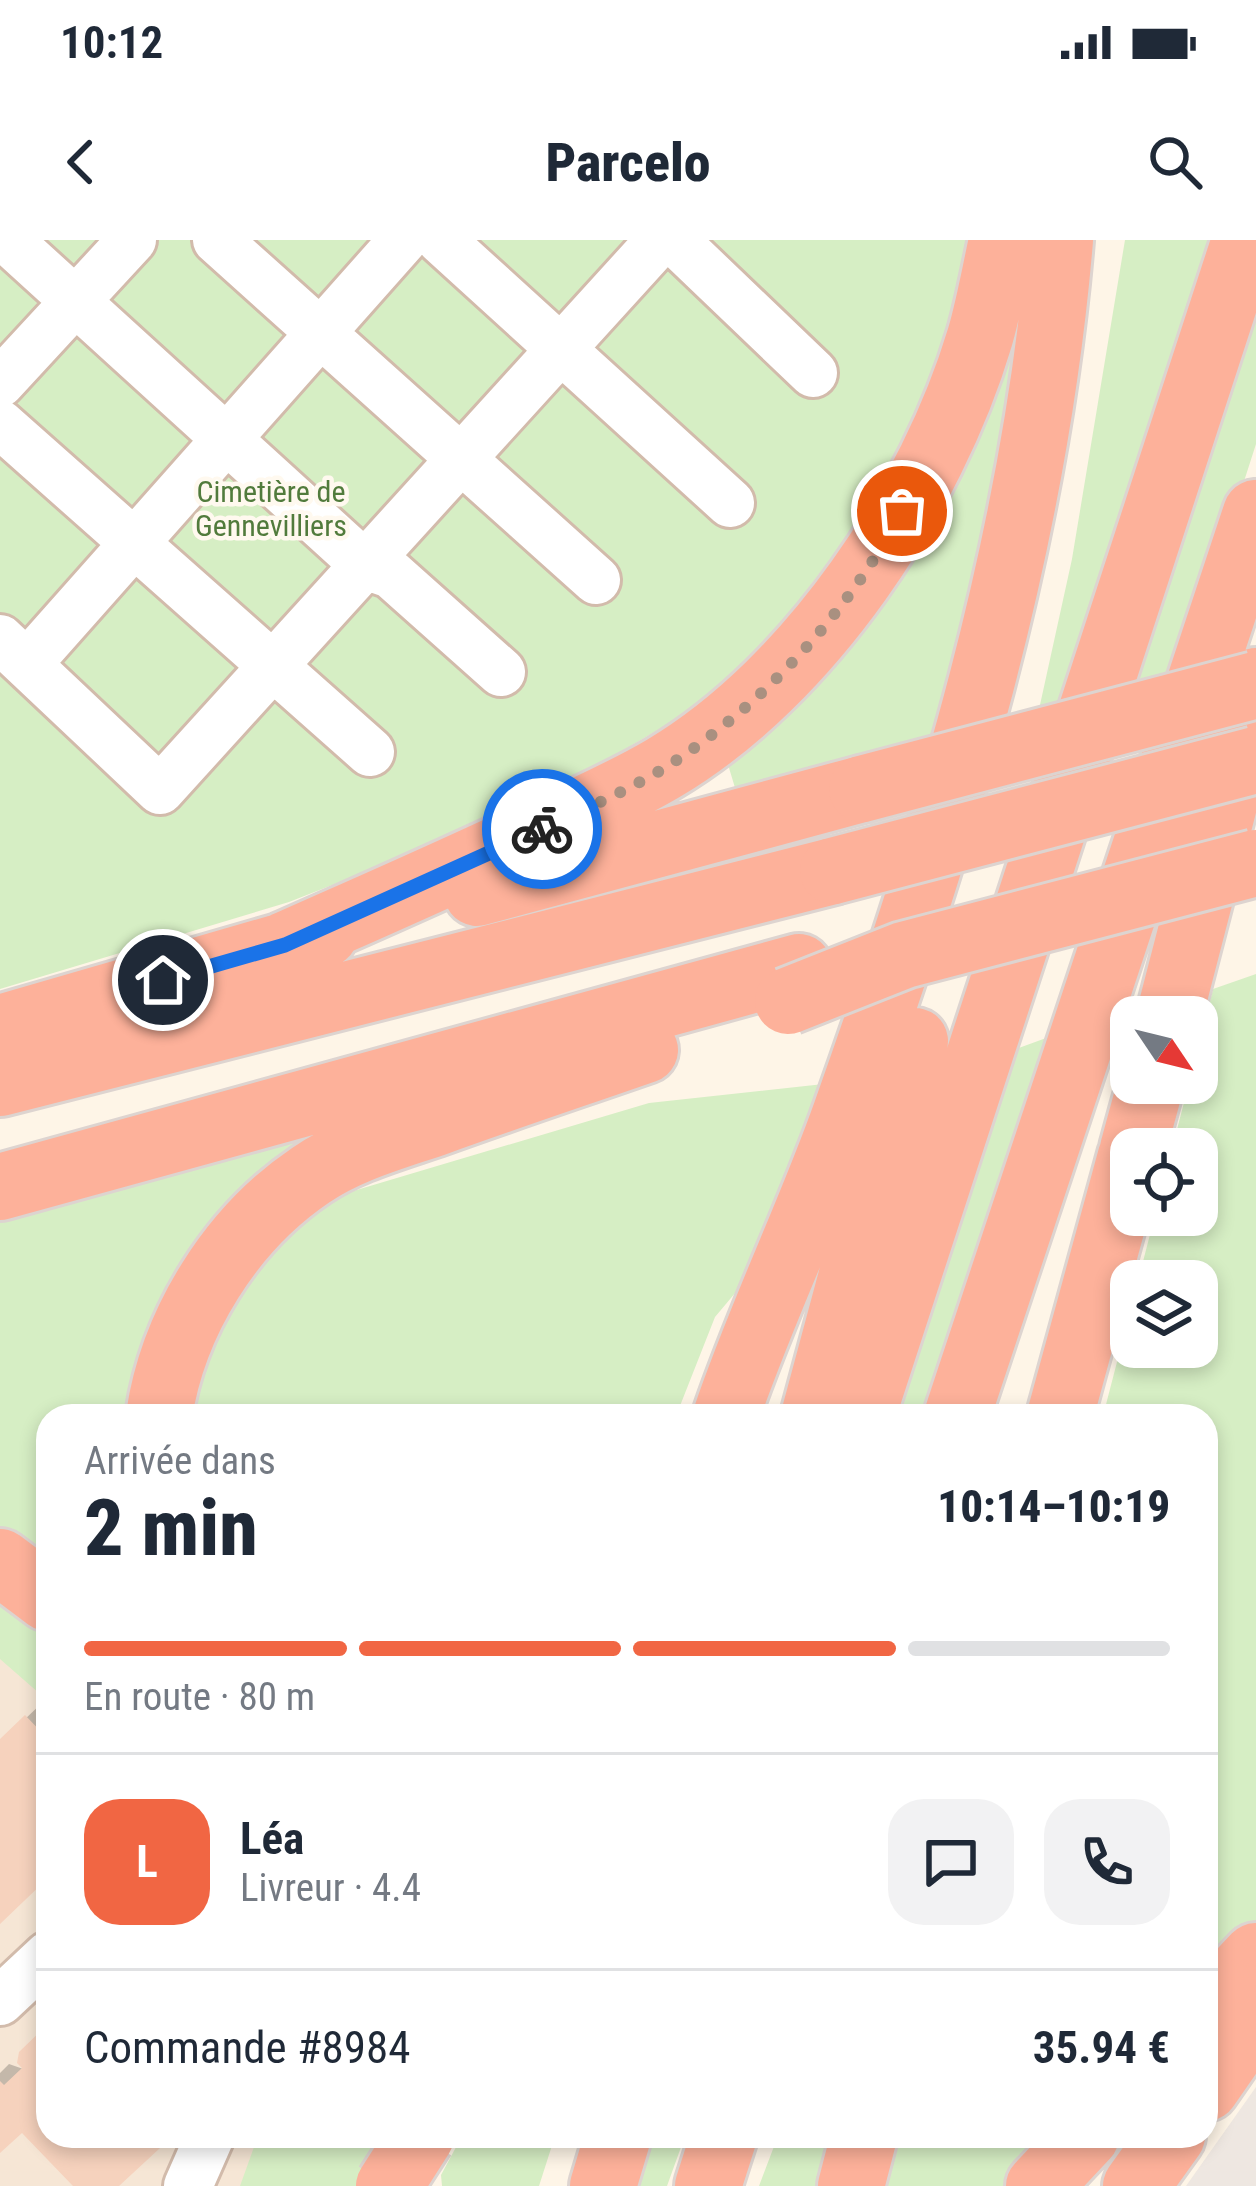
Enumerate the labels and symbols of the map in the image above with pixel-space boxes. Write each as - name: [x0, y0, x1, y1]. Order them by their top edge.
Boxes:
- pin: [851, 460, 953, 562]
- park label: Cimetière de Gennevilliers: [195, 474, 347, 543]
- courier: [482, 769, 602, 889]
- pin: [112, 929, 214, 1031]
- north arrow: [1110, 996, 1218, 1104]

